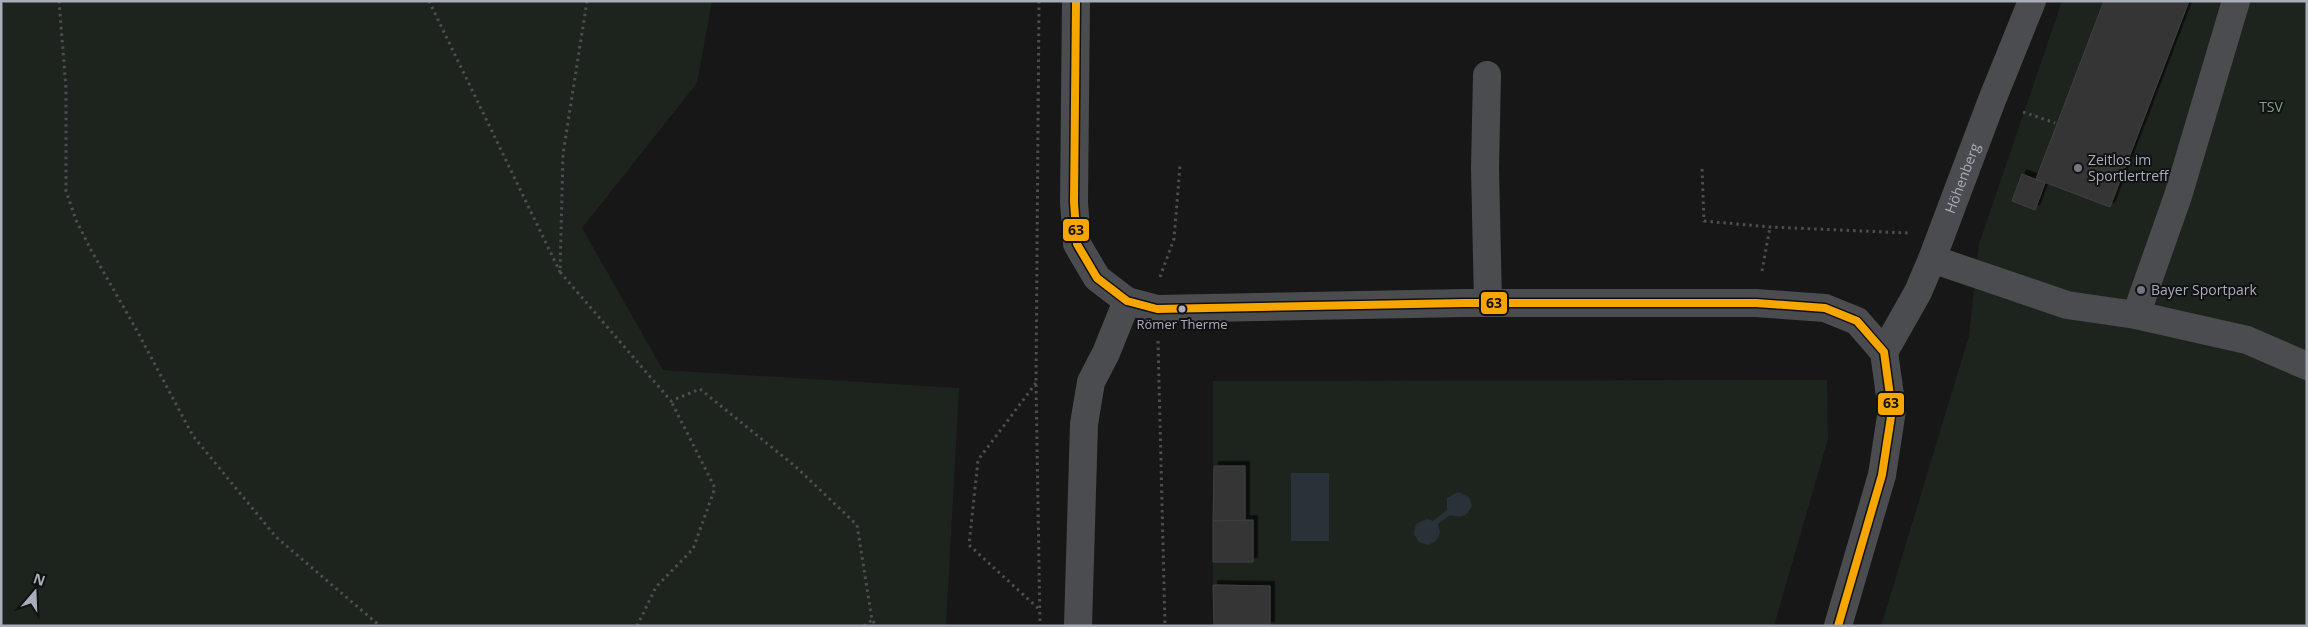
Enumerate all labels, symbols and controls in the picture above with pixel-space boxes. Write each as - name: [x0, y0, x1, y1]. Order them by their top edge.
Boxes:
- park label: TSV: [2259, 97, 2284, 116]
- street label: Höhenberg: [1940, 140, 1984, 216]
- place label: Zeitlos im Sportlertreff: [2088, 150, 2170, 185]
- marker: Zeitlos im Sportlertreff: [2072, 162, 2084, 174]
- line badge: 63: [1062, 218, 1090, 242]
- text: 63: [1068, 220, 1084, 239]
- place label: Bayer Sportpark: [2151, 280, 2257, 299]
- marker: Bayer Sportpark: [2135, 284, 2147, 296]
- line badge: 63: [1480, 291, 1508, 315]
- text: 63: [1486, 293, 1502, 312]
- marker: Römer Therme: [1177, 304, 1187, 314]
- place label: Römer Therme: [1137, 315, 1227, 333]
- line badge: 63: [1877, 392, 1905, 416]
- text: 63: [1883, 393, 1899, 412]
- north arrow: [10, 567, 60, 617]
- text: N: [31, 568, 48, 590]

